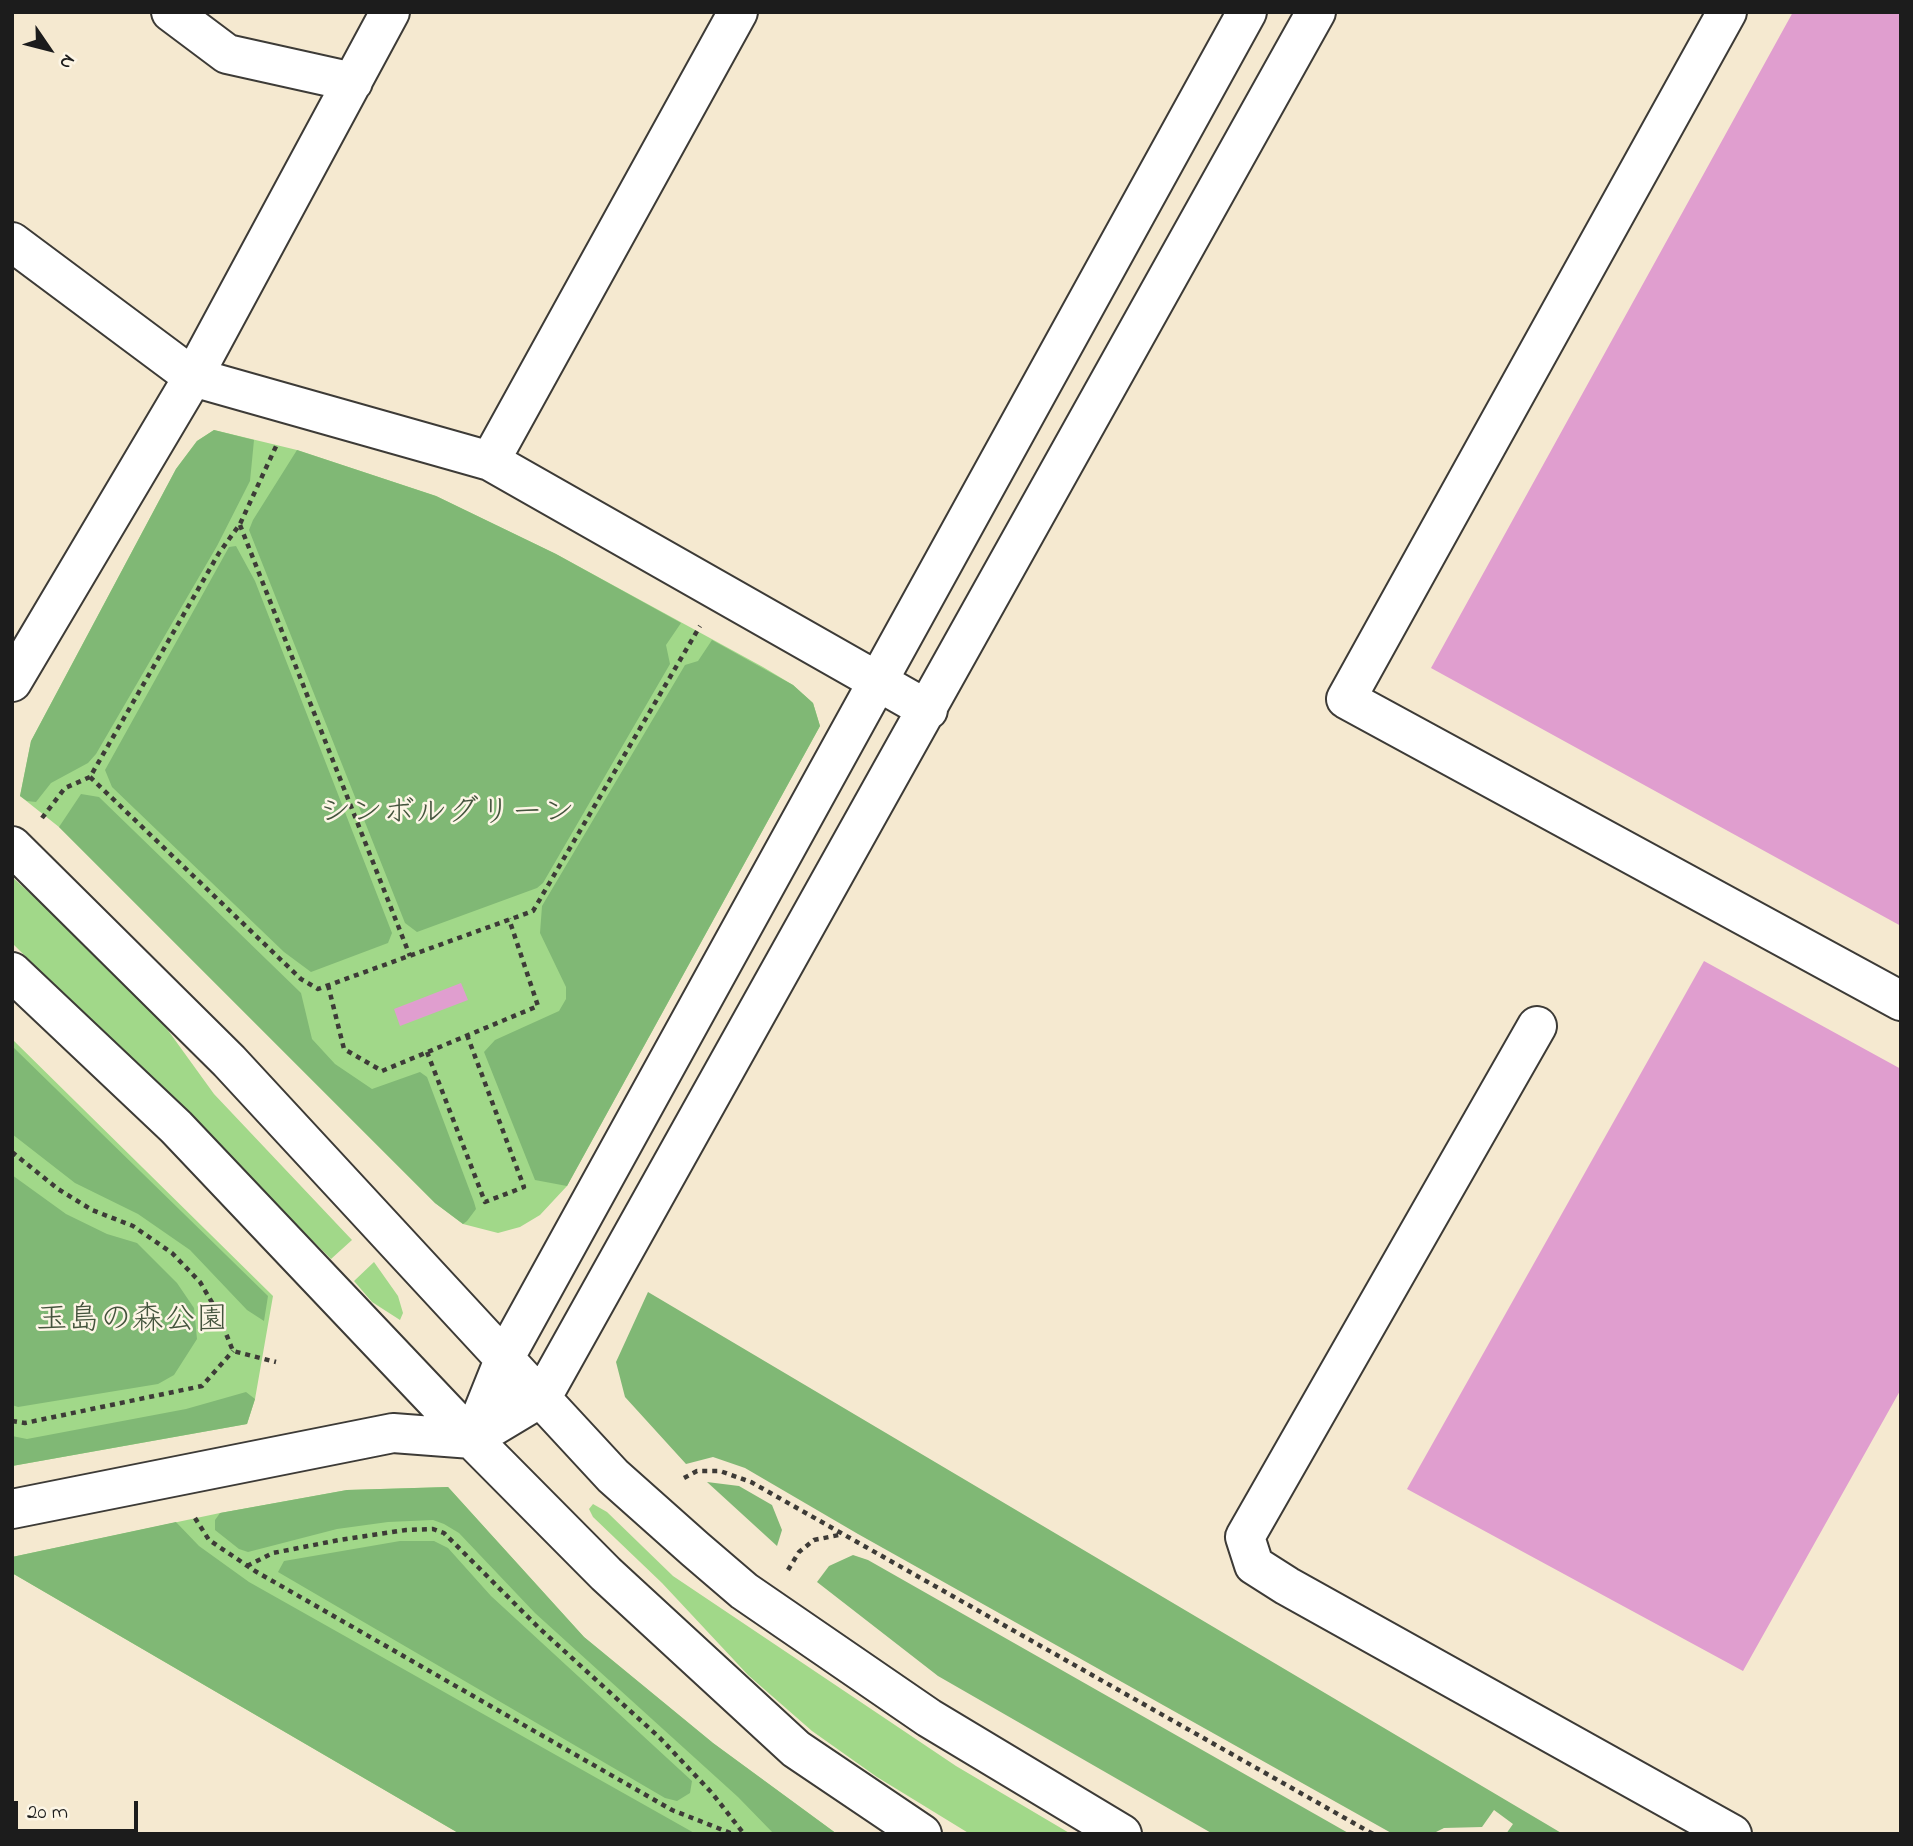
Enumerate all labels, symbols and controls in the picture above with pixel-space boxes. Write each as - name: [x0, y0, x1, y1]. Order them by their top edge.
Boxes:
- north arrow: [14, 14, 84, 84]
- text: N: [52, 48, 81, 74]
- park label: シンボルグリーン: [319, 797, 575, 835]
- park label: 玉島の森公園: [36, 1304, 228, 1342]
- scale bar: [18, 1786, 142, 1830]
- text: 20 m: [27, 1798, 68, 1828]

